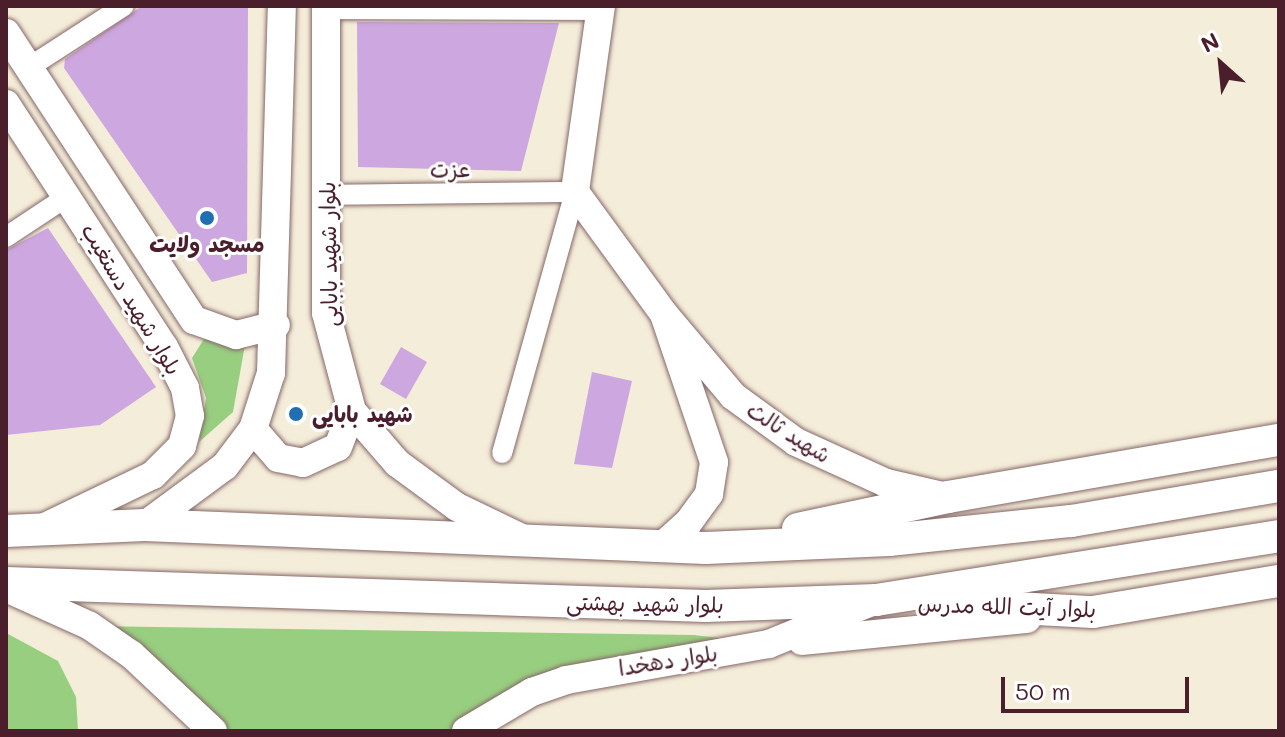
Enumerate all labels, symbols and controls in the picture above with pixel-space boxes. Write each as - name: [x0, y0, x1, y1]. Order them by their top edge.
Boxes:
- north arrow: [1181, 24, 1261, 104]
- text: N: [1196, 25, 1224, 59]
- street label: عزت: [430, 155, 470, 183]
- street label: بلوار شهید بابایی: [314, 181, 342, 327]
- marker: مسجد ولایت: [198, 209, 216, 227]
- street label: بلوار شهید دستغیب: [76, 218, 188, 380]
- place label: مسجد ولایت: [149, 231, 265, 257]
- street label: شهید ثالث: [742, 396, 836, 468]
- place label: شهید بابایی: [312, 401, 413, 427]
- marker: شهید بابایی: [287, 405, 305, 423]
- street label: بلوار شهید بهشتی: [566, 588, 724, 618]
- street label: بلوار آیت الله مدرس: [917, 590, 1097, 622]
- street label: بلوار دهخدا: [617, 639, 719, 681]
- scale bar: [1005, 661, 1193, 711]
- text: 50 m: [1015, 675, 1071, 706]

